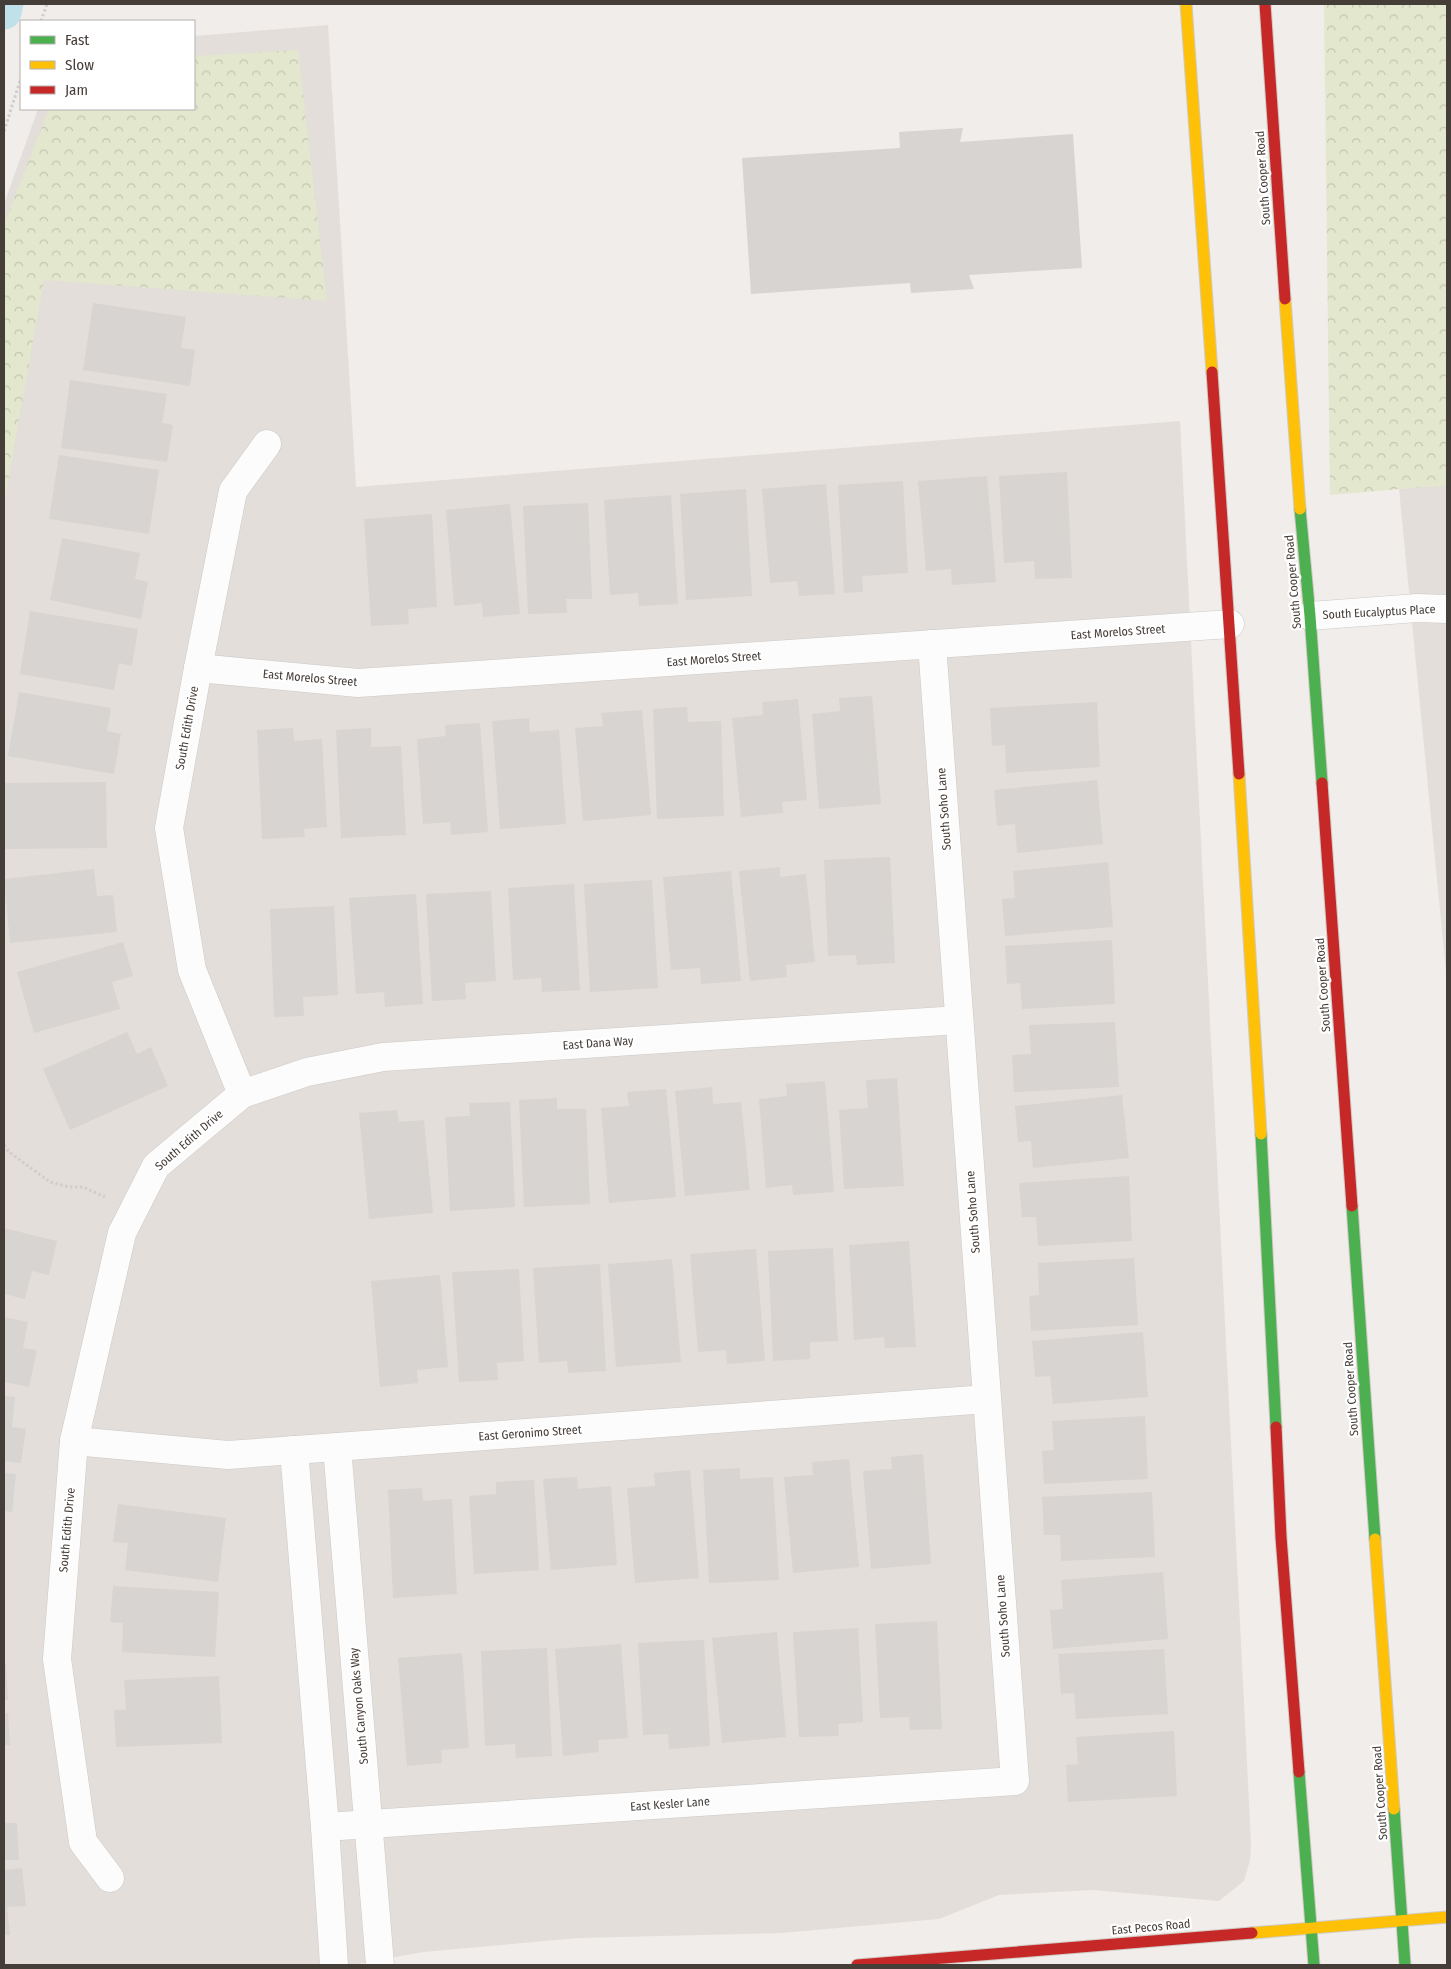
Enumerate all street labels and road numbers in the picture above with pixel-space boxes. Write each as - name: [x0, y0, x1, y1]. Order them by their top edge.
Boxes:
- street label: South Cooper Road: [1253, 130, 1273, 226]
- street label: South Cooper Road: [1282, 534, 1304, 630]
- street label: South Eucalyptus Place: [1322, 602, 1436, 622]
- street label: East Morelos Street: [1070, 622, 1166, 642]
- street label: East Morelos Street: [666, 649, 762, 669]
- street label: East Morelos Street: [262, 667, 358, 689]
- street label: South Edith Drive: [173, 685, 201, 771]
- street label: South Soho Lane: [934, 767, 954, 851]
- street label: South Cooper Road: [1313, 937, 1333, 1033]
- street label: East Dana Way: [562, 1034, 634, 1052]
- street label: South Edith Drive: [152, 1107, 226, 1173]
- street label: South Soho Lane: [963, 1170, 983, 1254]
- street label: South Cooper Road: [1341, 1341, 1361, 1437]
- street label: East Geronimo Street: [478, 1422, 582, 1444]
- street label: South Edith Drive: [56, 1487, 78, 1573]
- street label: South Soho Lane: [993, 1574, 1013, 1658]
- street label: South Canyon Oaks Way: [347, 1647, 371, 1765]
- street label: South Cooper Road: [1370, 1745, 1390, 1841]
- street label: East Kesler Lane: [630, 1794, 710, 1814]
- street label: East Pecos Road: [1111, 1917, 1191, 1937]

